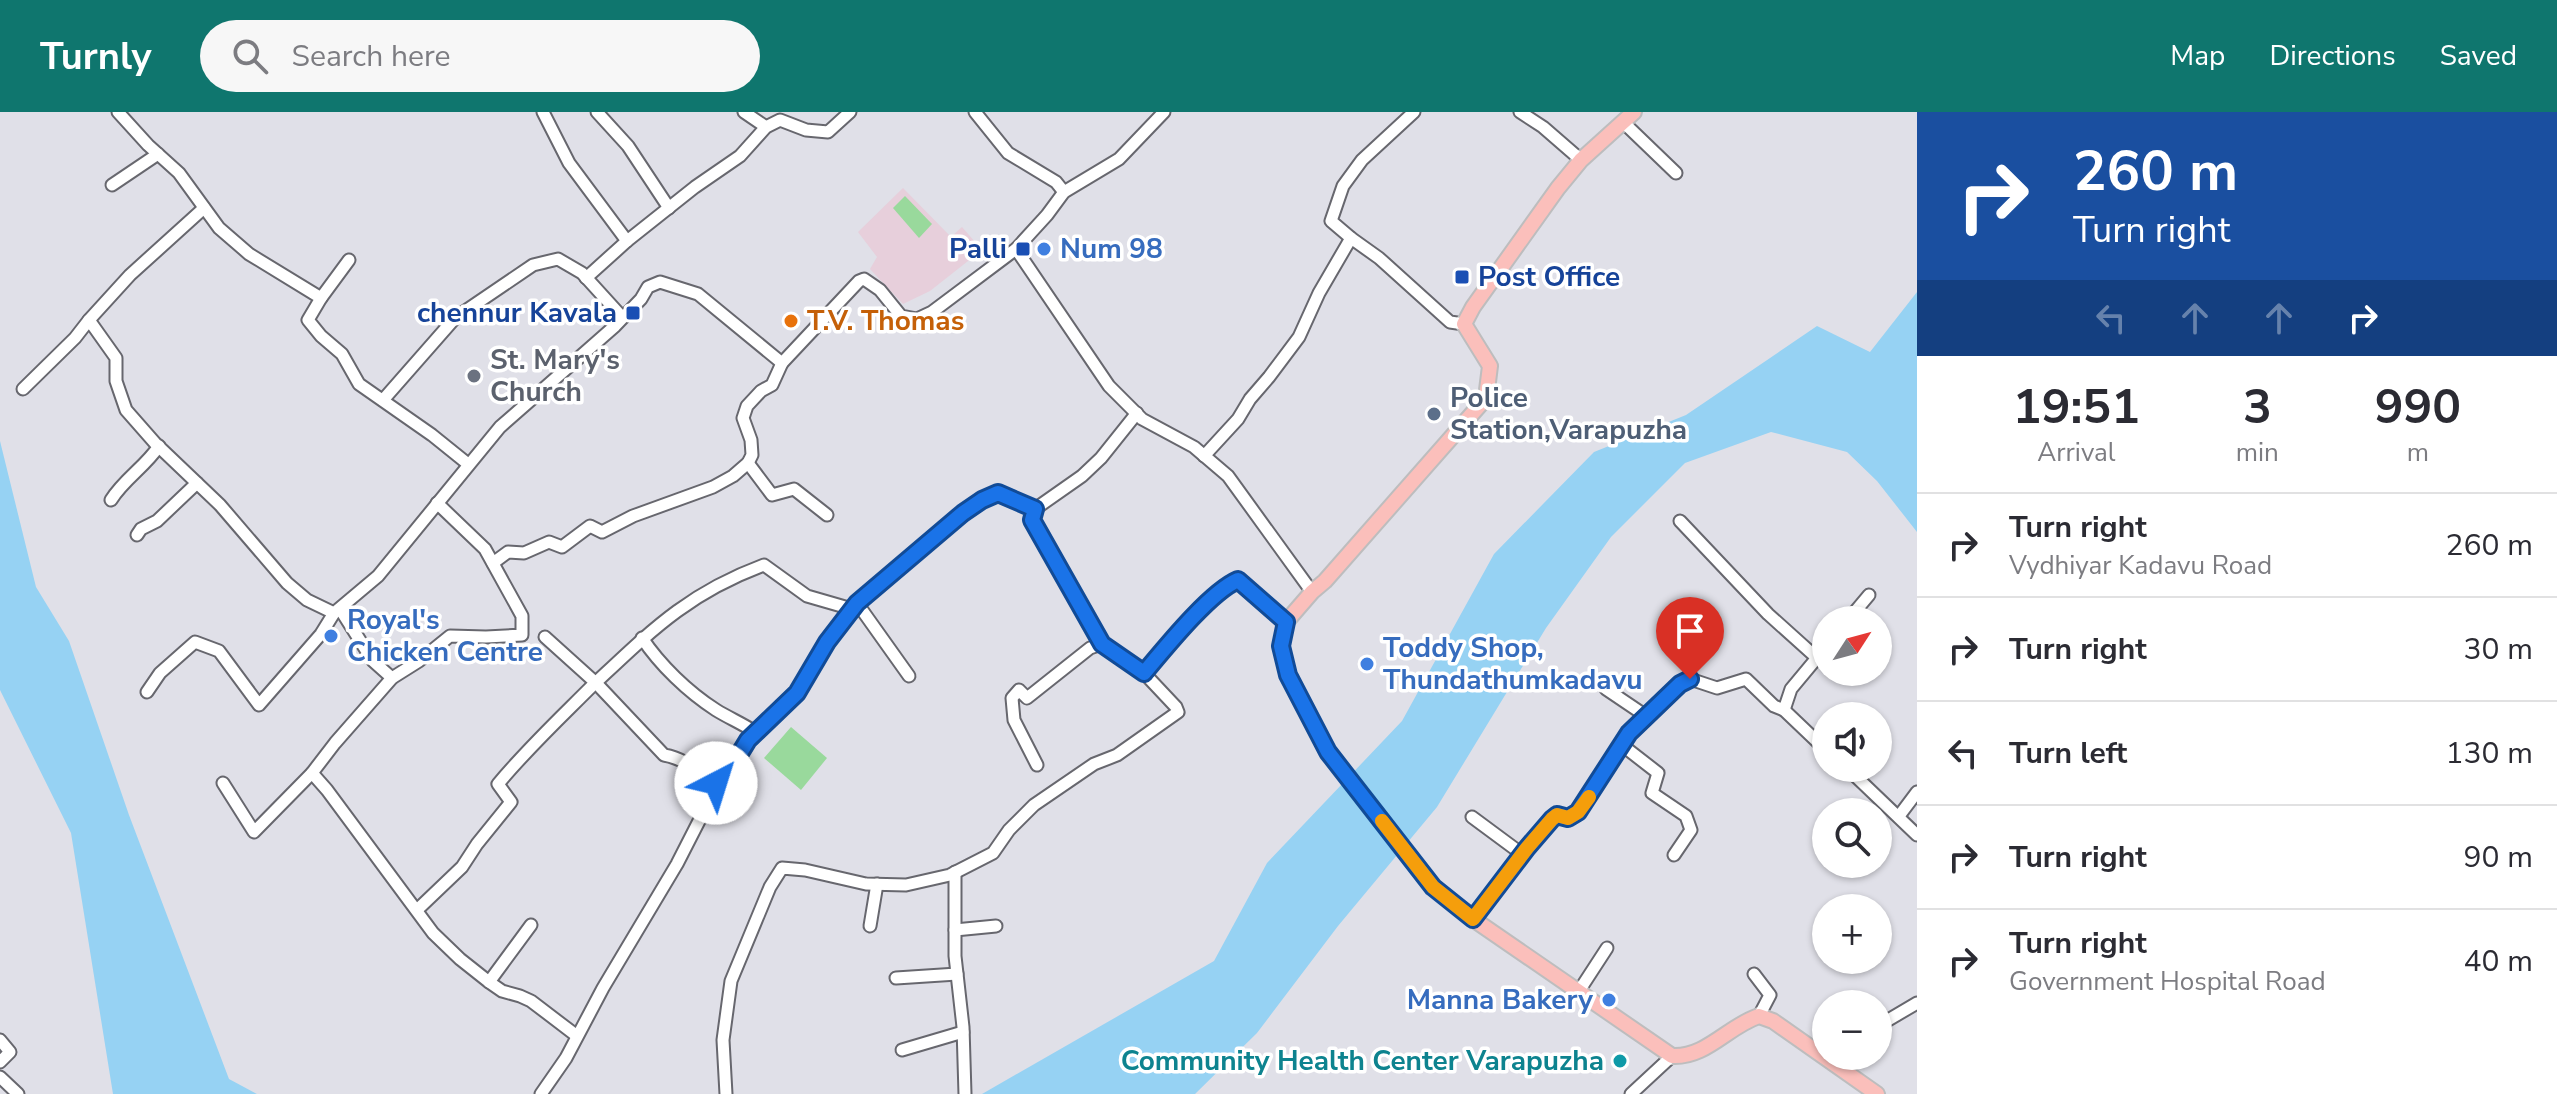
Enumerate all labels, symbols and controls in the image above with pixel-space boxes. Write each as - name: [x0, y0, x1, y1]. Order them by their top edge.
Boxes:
- search box: [200, 20, 760, 92]
- text: Turnly: [40, 31, 152, 82]
- icon: search: [228, 34, 272, 78]
- text: Search here: [292, 36, 451, 77]
- text: Map: [2170, 37, 2225, 75]
- text: Directions: [2269, 37, 2396, 75]
- text: Saved: [2440, 37, 2517, 75]
- text: 260 m: [2073, 133, 2238, 210]
- icon: right: [1941, 144, 2045, 248]
- text: Turn right: [2073, 206, 2230, 255]
- place label: Palli: [949, 230, 1007, 268]
- place label: Num 98: [1060, 230, 1163, 268]
- marker: Palli: [1014, 240, 1032, 258]
- marker: Num 98: [1035, 240, 1053, 258]
- place label: Post Office: [1478, 258, 1620, 296]
- marker: Post Office: [1453, 268, 1471, 286]
- place label: chennur Kavala: [417, 294, 617, 332]
- icon: left: [2089, 296, 2133, 340]
- icon: ahead: [2173, 296, 2217, 340]
- icon: ahead: [2257, 296, 2301, 340]
- icon: right: [2341, 296, 2385, 340]
- place label: T.V. Thomas: [807, 302, 964, 340]
- marker: chennur Kavala: [624, 304, 642, 322]
- marker: T.V. Thomas: [782, 312, 800, 330]
- place label: St. Mary's Church: [490, 341, 620, 411]
- marker: St. Mary's Church: [465, 367, 483, 385]
- text: 19:51: [2013, 374, 2140, 440]
- text: 3: [2243, 374, 2272, 440]
- text: 990: [2375, 374, 2461, 440]
- place label: Police Station,Varapuzha: [1450, 379, 1687, 449]
- marker: Police Station,Varapuzha: [1425, 405, 1443, 423]
- text: Arrival: [2037, 435, 2116, 470]
- text: min: [2236, 435, 2279, 470]
- text: m: [2407, 435, 2429, 470]
- text: Turn right: [2009, 507, 2147, 548]
- icon: right: [1941, 523, 1985, 567]
- text: 260 m: [2446, 525, 2533, 566]
- text: Vydhiyar Kadavu Road: [2009, 548, 2272, 583]
- pin: [1656, 597, 1724, 679]
- place label: Royal's Chicken Centre: [347, 601, 543, 671]
- north arrow: [1812, 606, 1892, 686]
- map controls: [1812, 606, 1892, 1070]
- icon: arrive: [1668, 609, 1712, 653]
- marker: Royal's Chicken Centre: [322, 627, 340, 645]
- icon: right: [1941, 627, 1985, 671]
- place label: Toddy Shop, Thundathumkadavu: [1383, 629, 1643, 699]
- text: Turn right: [2009, 629, 2147, 670]
- text: 30 m: [2464, 629, 2533, 670]
- marker: Toddy Shop, Thundathumkadavu: [1358, 655, 1376, 673]
- button: sound: [1812, 702, 1892, 782]
- icon: left: [1941, 731, 1985, 775]
- text: Turn left: [2009, 733, 2127, 774]
- text: 130 m: [2446, 733, 2533, 774]
- position arrow: [674, 741, 758, 825]
- button: search: [1812, 798, 1892, 878]
- icon: right: [1941, 835, 1985, 879]
- text: Turn right: [2009, 837, 2147, 878]
- text: 90 m: [2464, 837, 2533, 878]
- button: +: [1812, 894, 1892, 974]
- text: Turn right: [2009, 923, 2147, 964]
- icon: right: [1941, 939, 1985, 983]
- text: 40 m: [2464, 941, 2533, 982]
- text: Government Hospital Road: [2009, 964, 2326, 999]
- place label: Manna Bakery: [1407, 981, 1593, 1019]
- button: −: [1812, 990, 1892, 1070]
- marker: Manna Bakery: [1600, 991, 1618, 1009]
- place label: Community Health Center Varapuzha: [1121, 1042, 1604, 1080]
- marker: Community Health Center Varapuzha: [1611, 1052, 1629, 1070]

